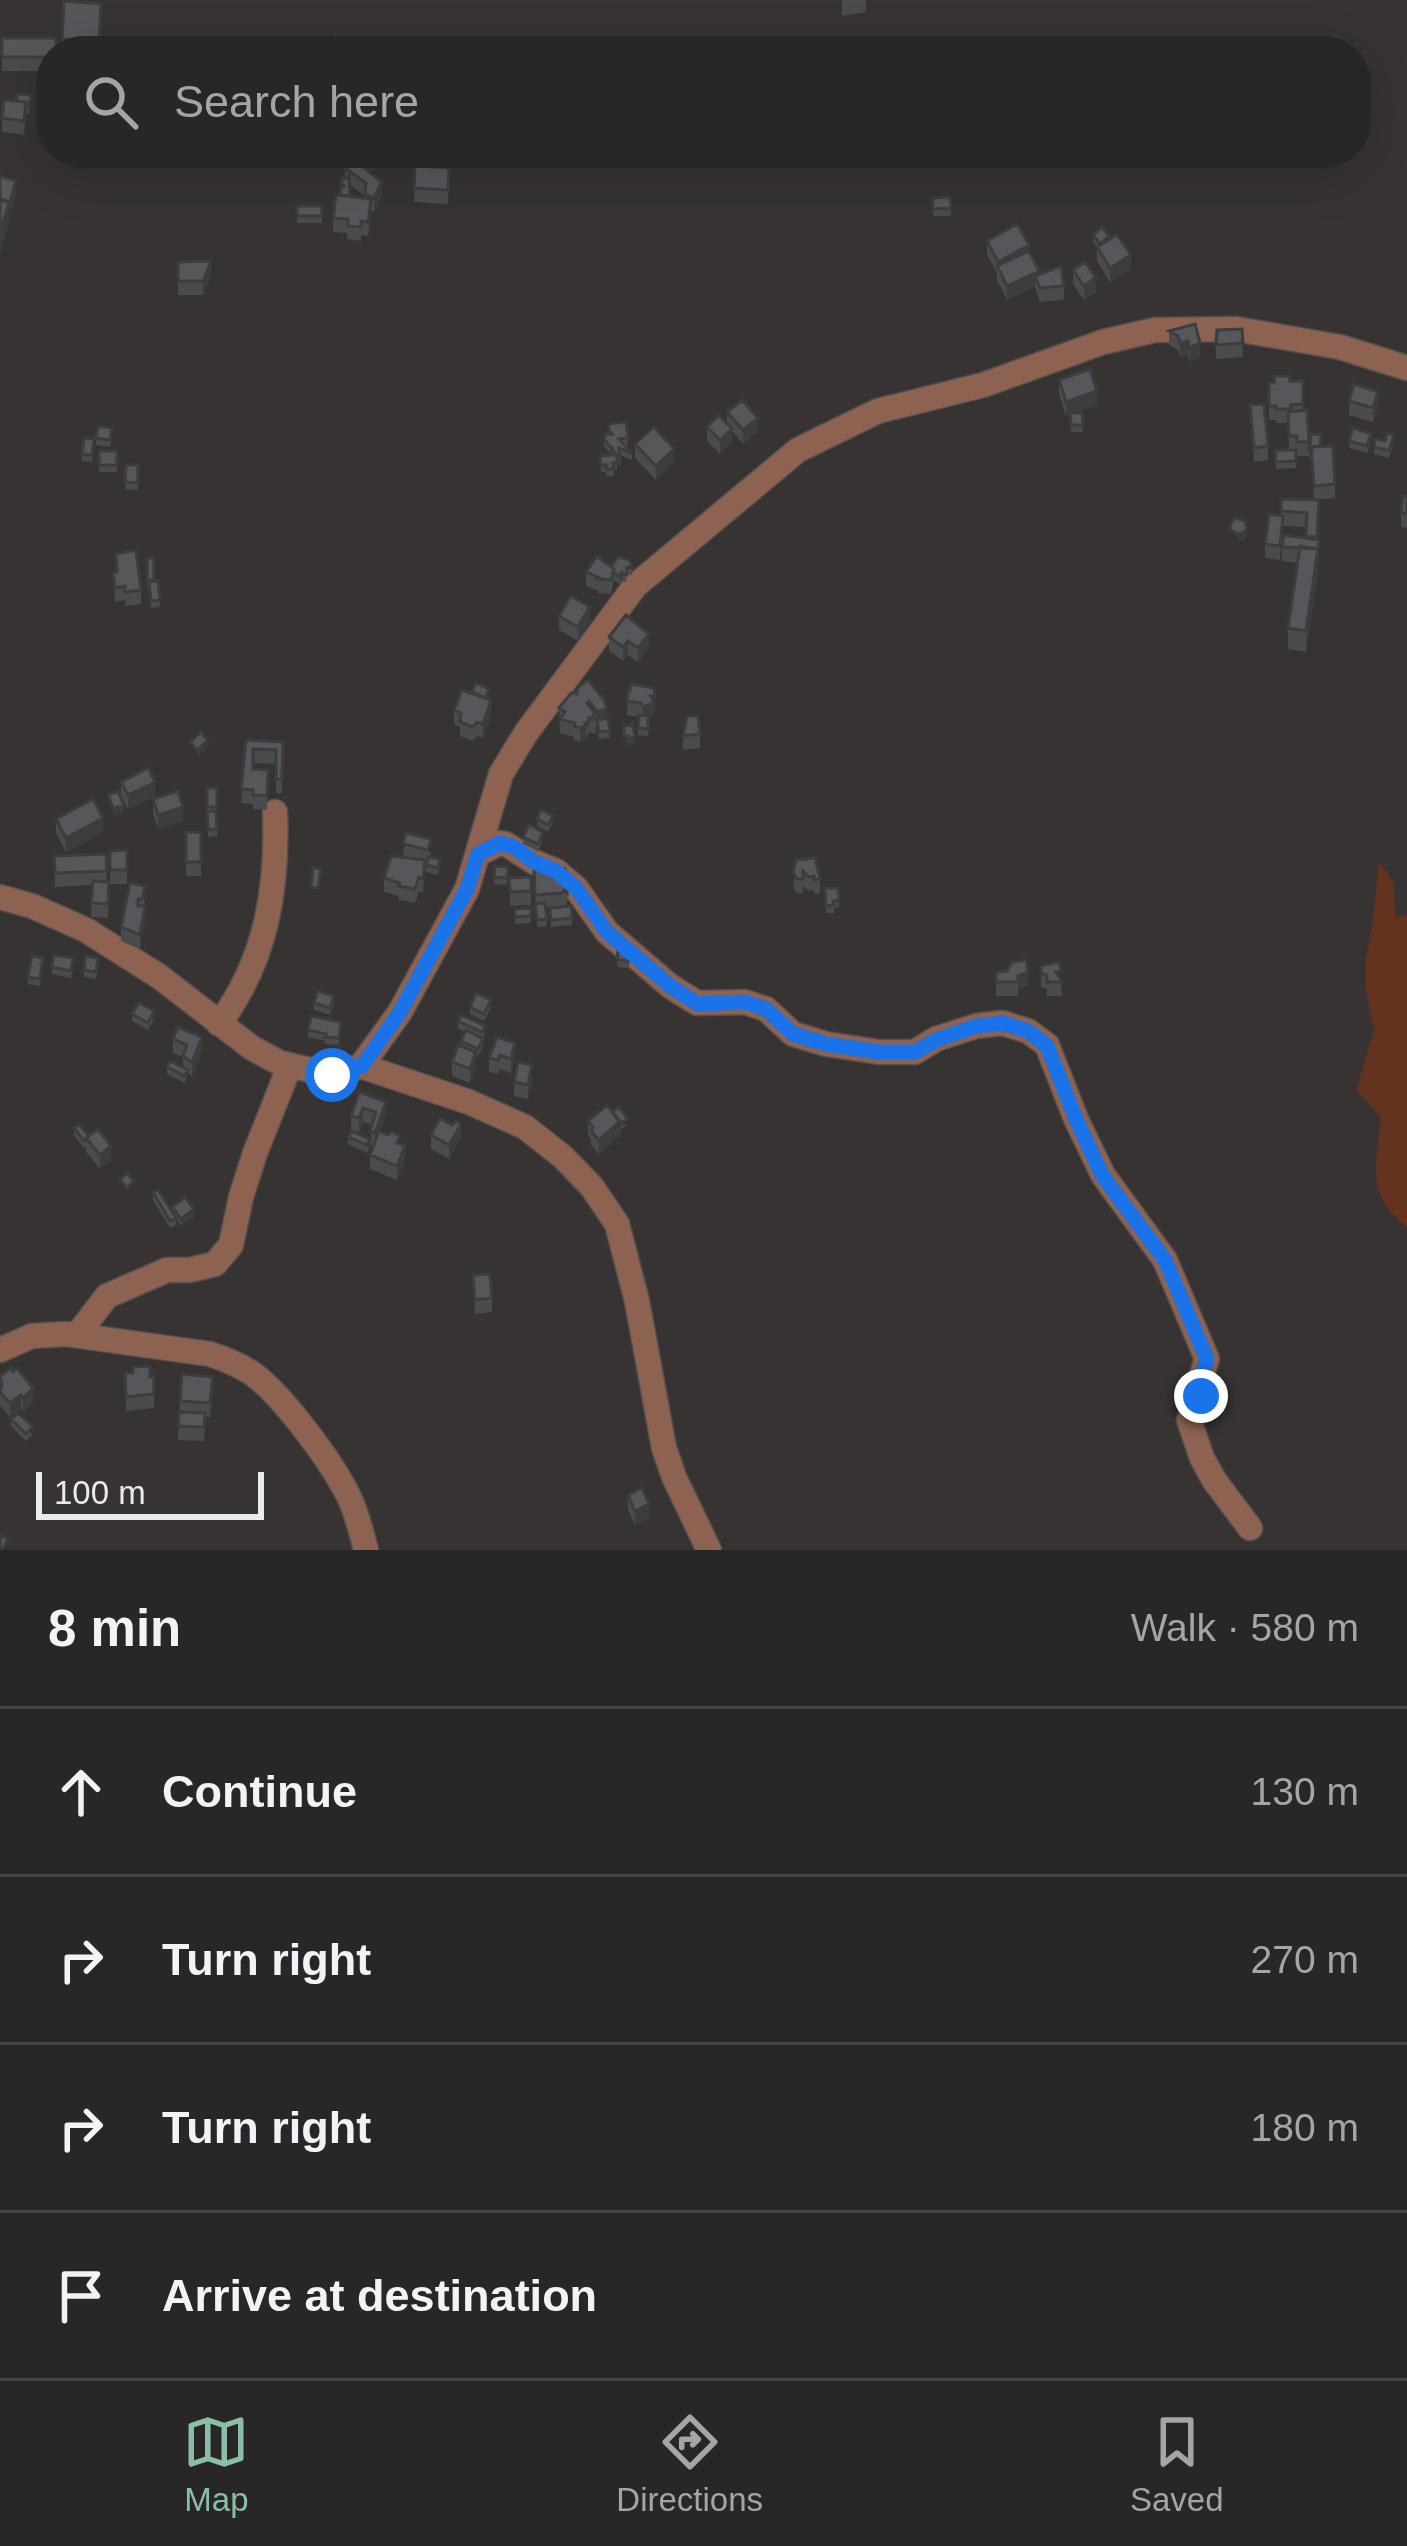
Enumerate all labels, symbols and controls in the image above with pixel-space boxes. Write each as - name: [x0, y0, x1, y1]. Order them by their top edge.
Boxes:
- search box: [36, 36, 1371, 168]
- icon: search: [78, 69, 144, 135]
- text: Search here: [174, 76, 419, 127]
- route start: [305, 1048, 359, 1102]
- route end: [1174, 1369, 1228, 1423]
- scale bar: [36, 1466, 264, 1519]
- text: 100 m: [54, 1474, 146, 1511]
- text: 8 min: [48, 1600, 181, 1657]
- text: Walk · 580 m: [1131, 1606, 1359, 1649]
- icon: ahead: [48, 1759, 114, 1825]
- text: Continue: [162, 1766, 357, 1817]
- text: 130 m: [1251, 1770, 1359, 1813]
- icon: right: [48, 1927, 114, 1993]
- text: Turn right: [162, 1934, 371, 1985]
- text: 270 m: [1251, 1938, 1359, 1981]
- icon: right: [48, 2095, 114, 2161]
- text: Turn right: [162, 2102, 371, 2153]
- text: 180 m: [1251, 2106, 1359, 2149]
- icon: arrive: [48, 2263, 114, 2329]
- text: Arrive at destination: [162, 2270, 597, 2321]
- tab: Map: [183, 2409, 249, 2519]
- tab: Directions: [616, 2409, 763, 2519]
- tab: Saved: [1130, 2409, 1224, 2519]

